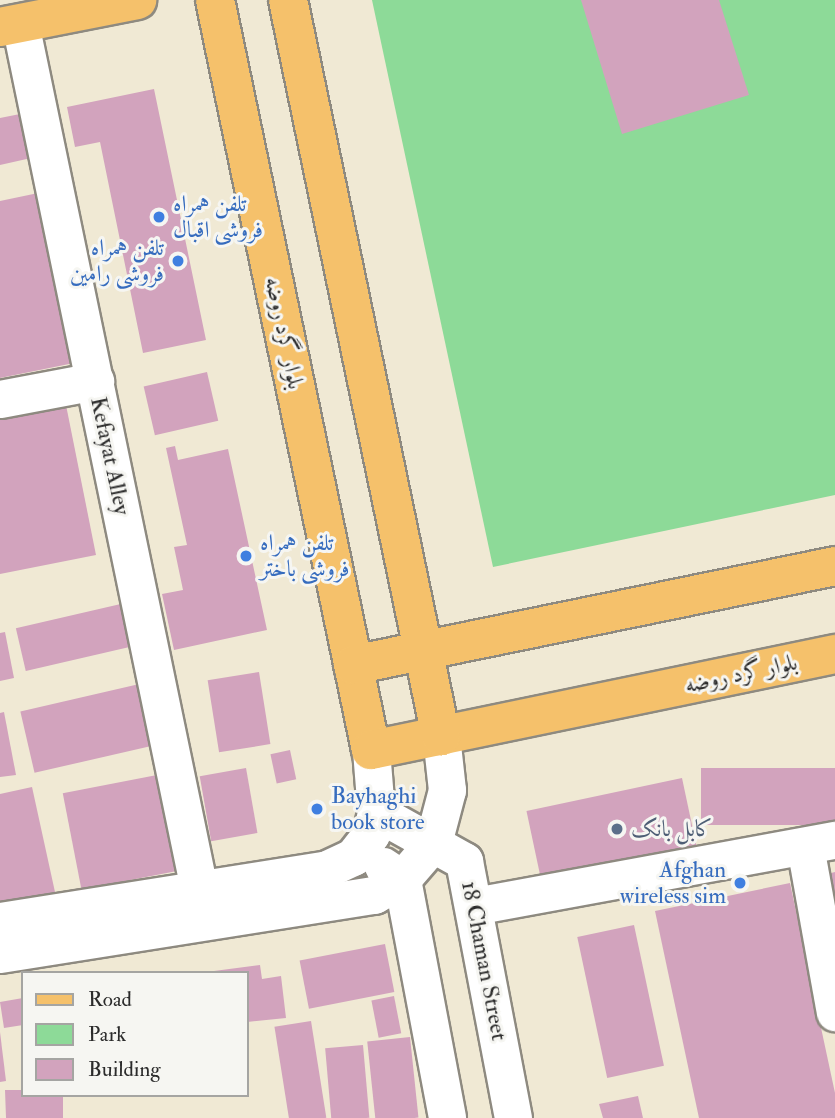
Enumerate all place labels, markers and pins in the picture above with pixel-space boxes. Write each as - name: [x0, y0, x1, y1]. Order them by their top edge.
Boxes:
- place label: تلفن همراه فروشی اقبال: [173, 190, 263, 244]
- marker: تلفن همراه فروشی اقبال: [151, 209, 167, 225]
- place label: تلفن همراه فروشی رامین: [70, 234, 164, 288]
- marker: تلفن همراه فروشی رامین: [170, 253, 186, 269]
- place label: تلفن همراه فروشی باختر: [260, 529, 350, 583]
- marker: تلفن همراه فروشی باختر: [238, 548, 254, 564]
- place label: Bayhaghi book store: [331, 782, 425, 836]
- marker: Bayhaghi book store: [309, 801, 325, 817]
- place label: کابل بانک: [631, 815, 713, 843]
- marker: کابل بانک: [609, 821, 625, 837]
- place label: Afghan wireless sim: [620, 856, 726, 910]
- marker: Afghan wireless sim: [732, 875, 748, 891]

